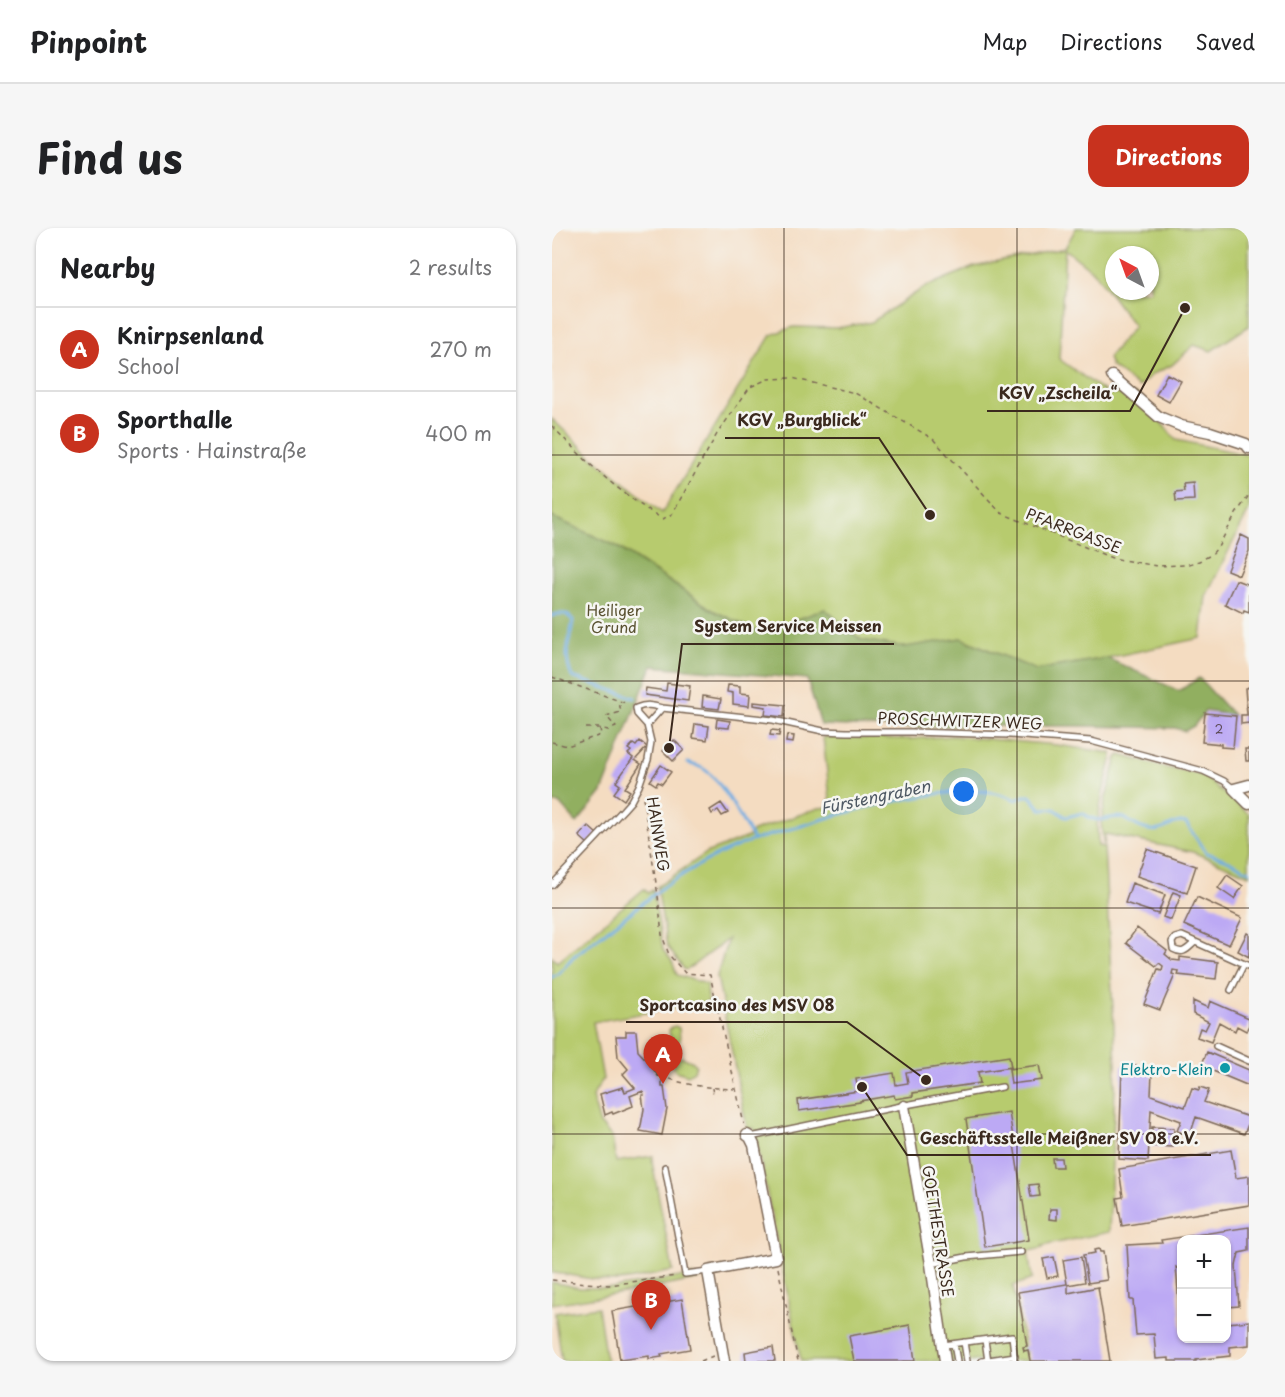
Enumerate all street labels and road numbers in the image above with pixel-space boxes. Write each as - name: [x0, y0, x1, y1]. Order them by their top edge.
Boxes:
- street label: PFARRGASSE: [1023, 501, 1125, 559]
- street label: PROSCHWITZER WEG: [877, 706, 1043, 734]
- street label: HAINWEG: [642, 795, 676, 873]
- street label: GOETHESTRASSE: [917, 1164, 961, 1298]

